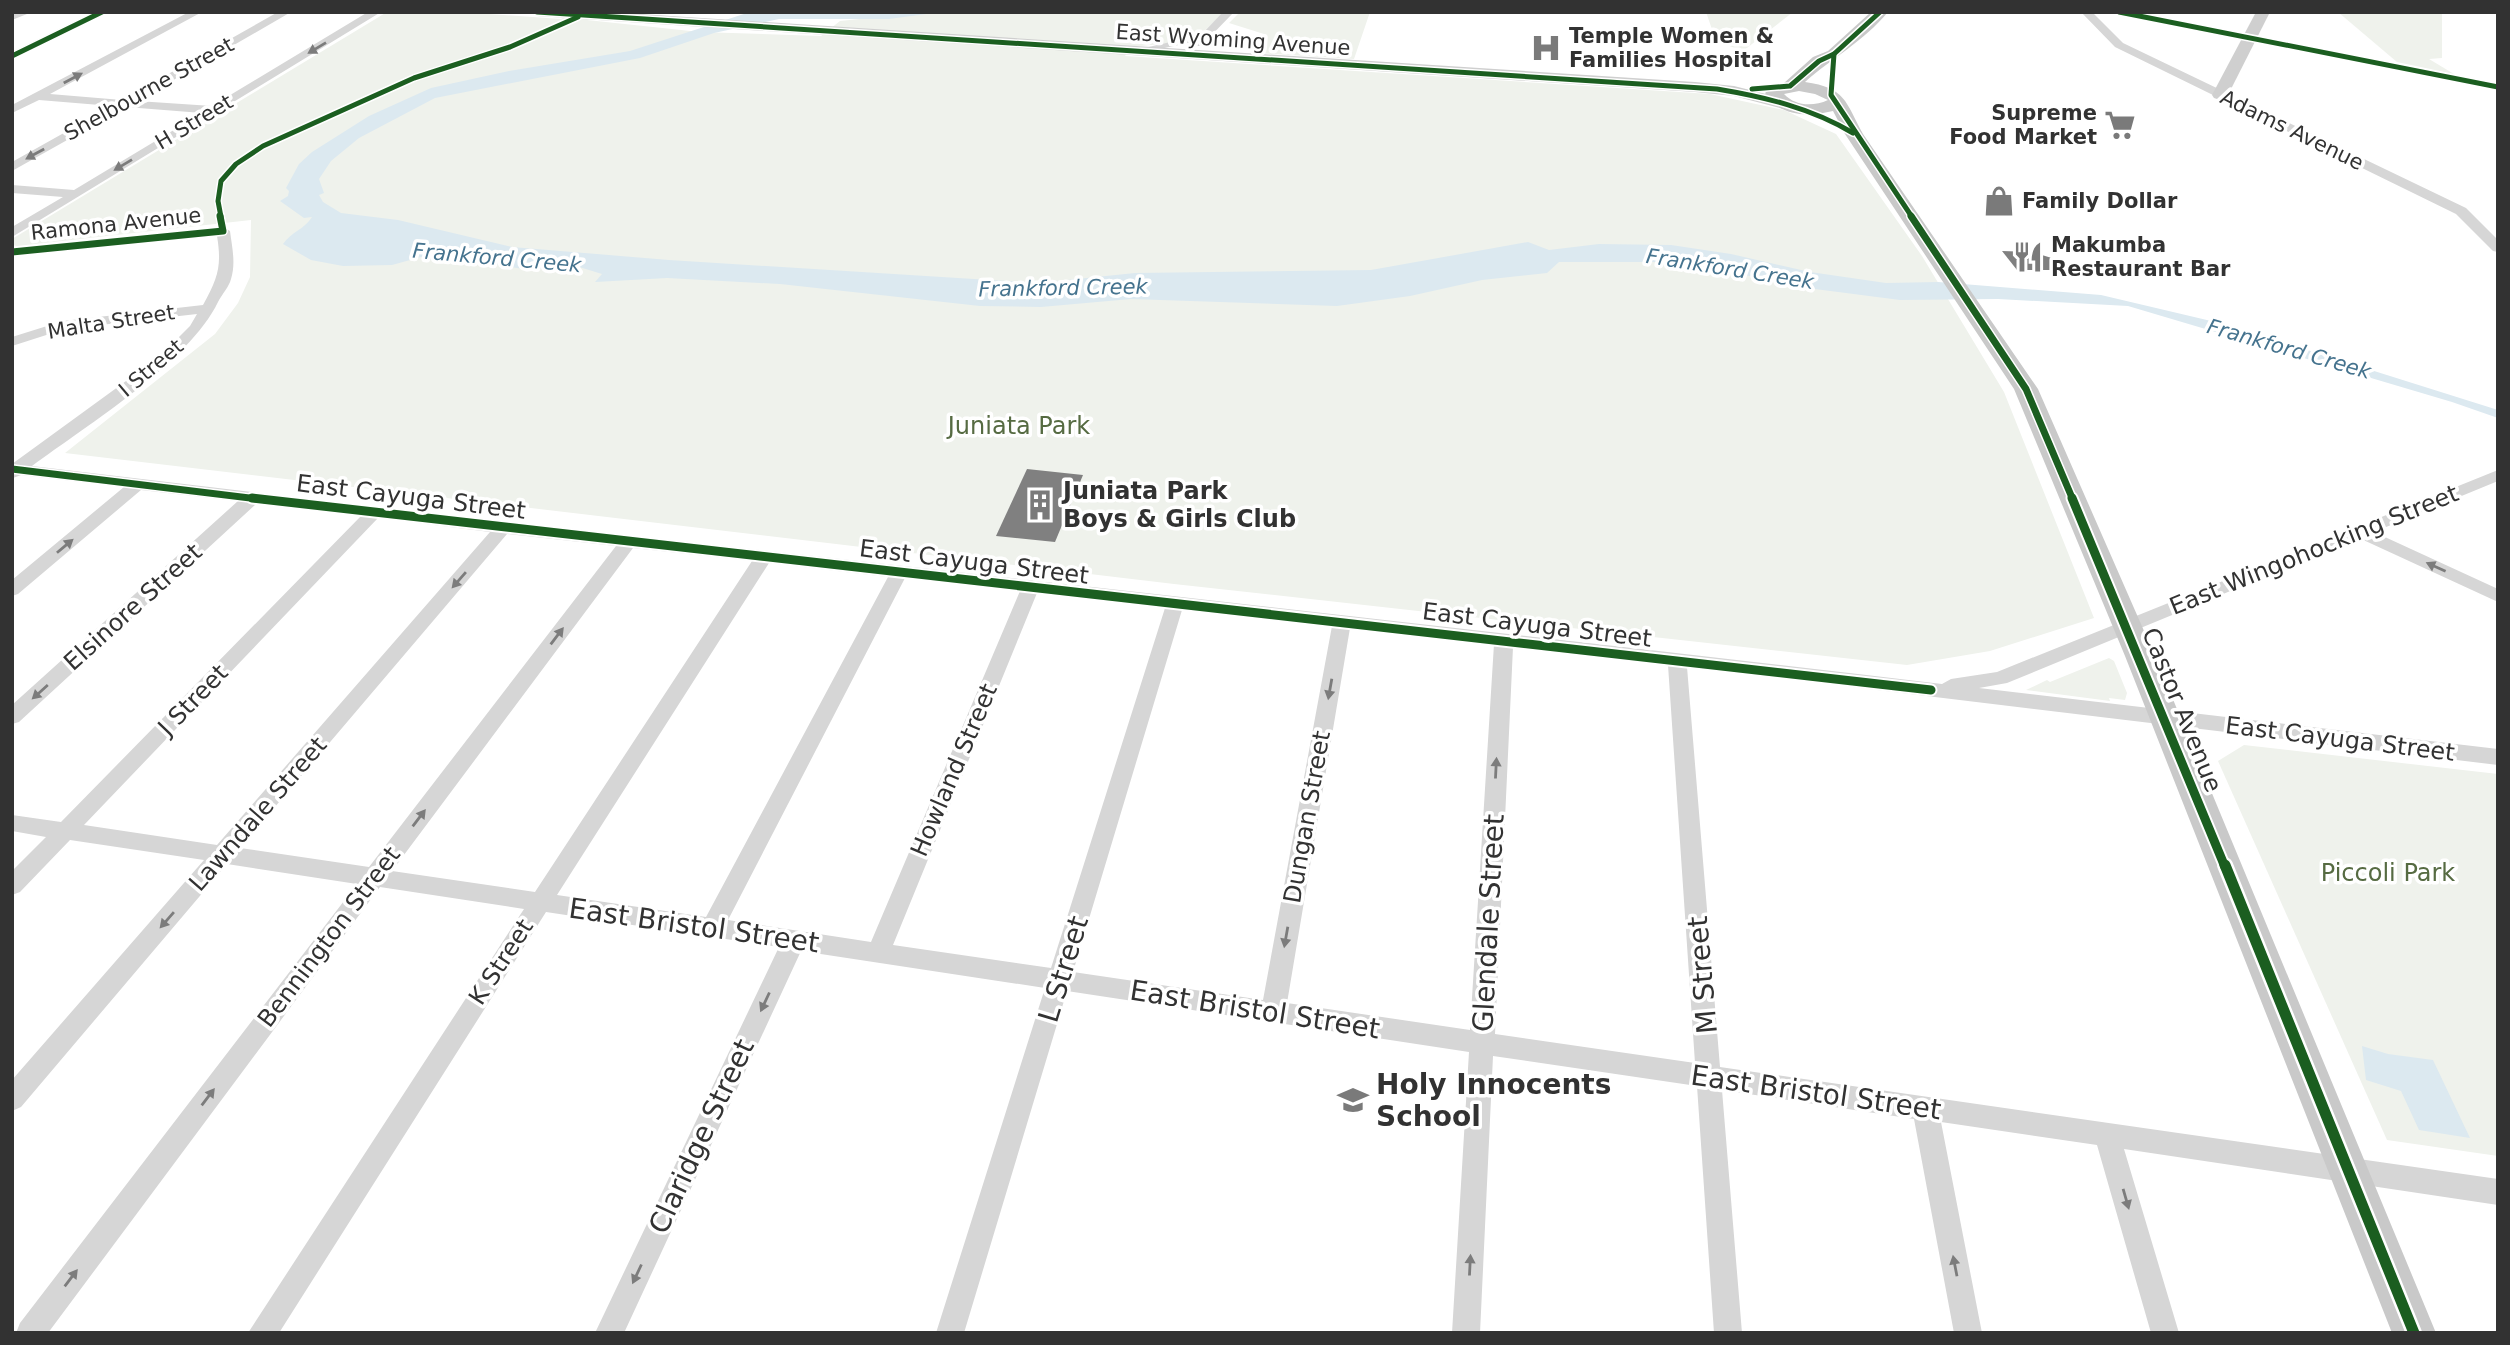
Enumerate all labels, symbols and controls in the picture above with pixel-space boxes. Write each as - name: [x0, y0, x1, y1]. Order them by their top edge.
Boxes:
- street label: East Wyoming Avenue: [1115, 20, 1351, 60]
- place label: Temple Women & Families Hospital: [1569, 24, 1774, 72]
- hospital icon: Temple Women & Families Hospital: [1529, 31, 1563, 65]
- street label: Shelbourne Street: [60, 32, 238, 146]
- one-way arrow: [308, 41, 327, 54]
- one-way arrow: [63, 72, 82, 84]
- street label: Adams Avenue: [2217, 85, 2367, 175]
- street label: H Street: [151, 89, 237, 155]
- place label: Supreme Food Market: [1949, 101, 2097, 149]
- supermarket icon: Supreme Food Market: [2103, 108, 2137, 142]
- one-way arrow: [25, 148, 44, 160]
- one-way arrow: [113, 159, 132, 172]
- shop icon: Family Dollar: [1982, 184, 2016, 218]
- place label: Family Dollar: [2022, 189, 2178, 213]
- street label: Ramona Avenue: [30, 203, 202, 245]
- place label: Makumba Restaurant Bar: [2051, 233, 2231, 281]
- water label: Frankford Creek: [412, 239, 583, 277]
- restaurant icon: Makumba Restaurant Bar: [2011, 240, 2045, 274]
- water label: Frankford Creek: [1645, 244, 1816, 294]
- water label: Frankford Creek: [978, 275, 1149, 301]
- street label: Malta Street: [46, 300, 176, 344]
- water label: Frankford Creek: [2204, 314, 2374, 384]
- street label: I Street: [114, 334, 188, 402]
- park label: Juniata Park: [946, 412, 1090, 440]
- street label: East Cayuga Street: [295, 469, 527, 525]
- place label: Juniata Park Boys & Girls Club: [1061, 477, 1296, 533]
- street label: East Wingohocking Street: [2165, 479, 2463, 621]
- building icon: Juniata Park Boys & Girls Club: [1023, 488, 1057, 522]
- street label: East Cayuga Street: [858, 534, 1090, 590]
- street label: Elsinore Street: [58, 538, 208, 676]
- one-way arrow: [56, 539, 73, 554]
- one-way arrow: [2425, 561, 2446, 572]
- one-way arrow: [451, 571, 467, 589]
- street label: East Cayuga Street: [1421, 597, 1653, 653]
- street label: Castor Avenue: [2136, 624, 2228, 796]
- one-way arrow: [549, 627, 563, 645]
- street label: J Street: [151, 659, 234, 743]
- one-way arrow: [1324, 678, 1335, 700]
- street label: Howland Street: [905, 680, 1003, 860]
- one-way arrow: [31, 684, 49, 700]
- street label: East Cayuga Street: [2224, 711, 2456, 767]
- street label: Dungan Street: [1278, 729, 1336, 905]
- street label: Lawndale Street: [184, 731, 332, 897]
- one-way arrow: [1491, 757, 1502, 779]
- one-way arrow: [412, 809, 427, 827]
- street label: Glendale Street: [1466, 813, 1511, 1033]
- street label: Bennington Street: [252, 841, 406, 1033]
- park label: Piccoli Park: [2321, 859, 2455, 887]
- street label: East Bristol Street: [567, 892, 821, 959]
- one-way arrow: [160, 911, 175, 928]
- street label: L Street: [1032, 912, 1095, 1026]
- street label: K Street: [463, 914, 539, 1010]
- street label: M Street: [1681, 915, 1724, 1035]
- one-way arrow: [1280, 926, 1291, 948]
- street label: East Bristol Street: [1128, 973, 1382, 1046]
- one-way arrow: [759, 992, 771, 1012]
- street label: Claridge Street: [642, 1034, 761, 1239]
- street label: East Bristol Street: [1689, 1059, 1943, 1126]
- place label: Holy Innocents School: [1376, 1068, 1611, 1133]
- school or university icon: Holy Innocents School: [1336, 1083, 1370, 1117]
- one-way arrow: [201, 1088, 215, 1106]
- one-way arrow: [2121, 1189, 2131, 1210]
- one-way arrow: [1464, 1253, 1475, 1275]
- one-way arrow: [1949, 1255, 1960, 1277]
- one-way arrow: [631, 1264, 642, 1284]
- one-way arrow: [64, 1269, 78, 1288]

